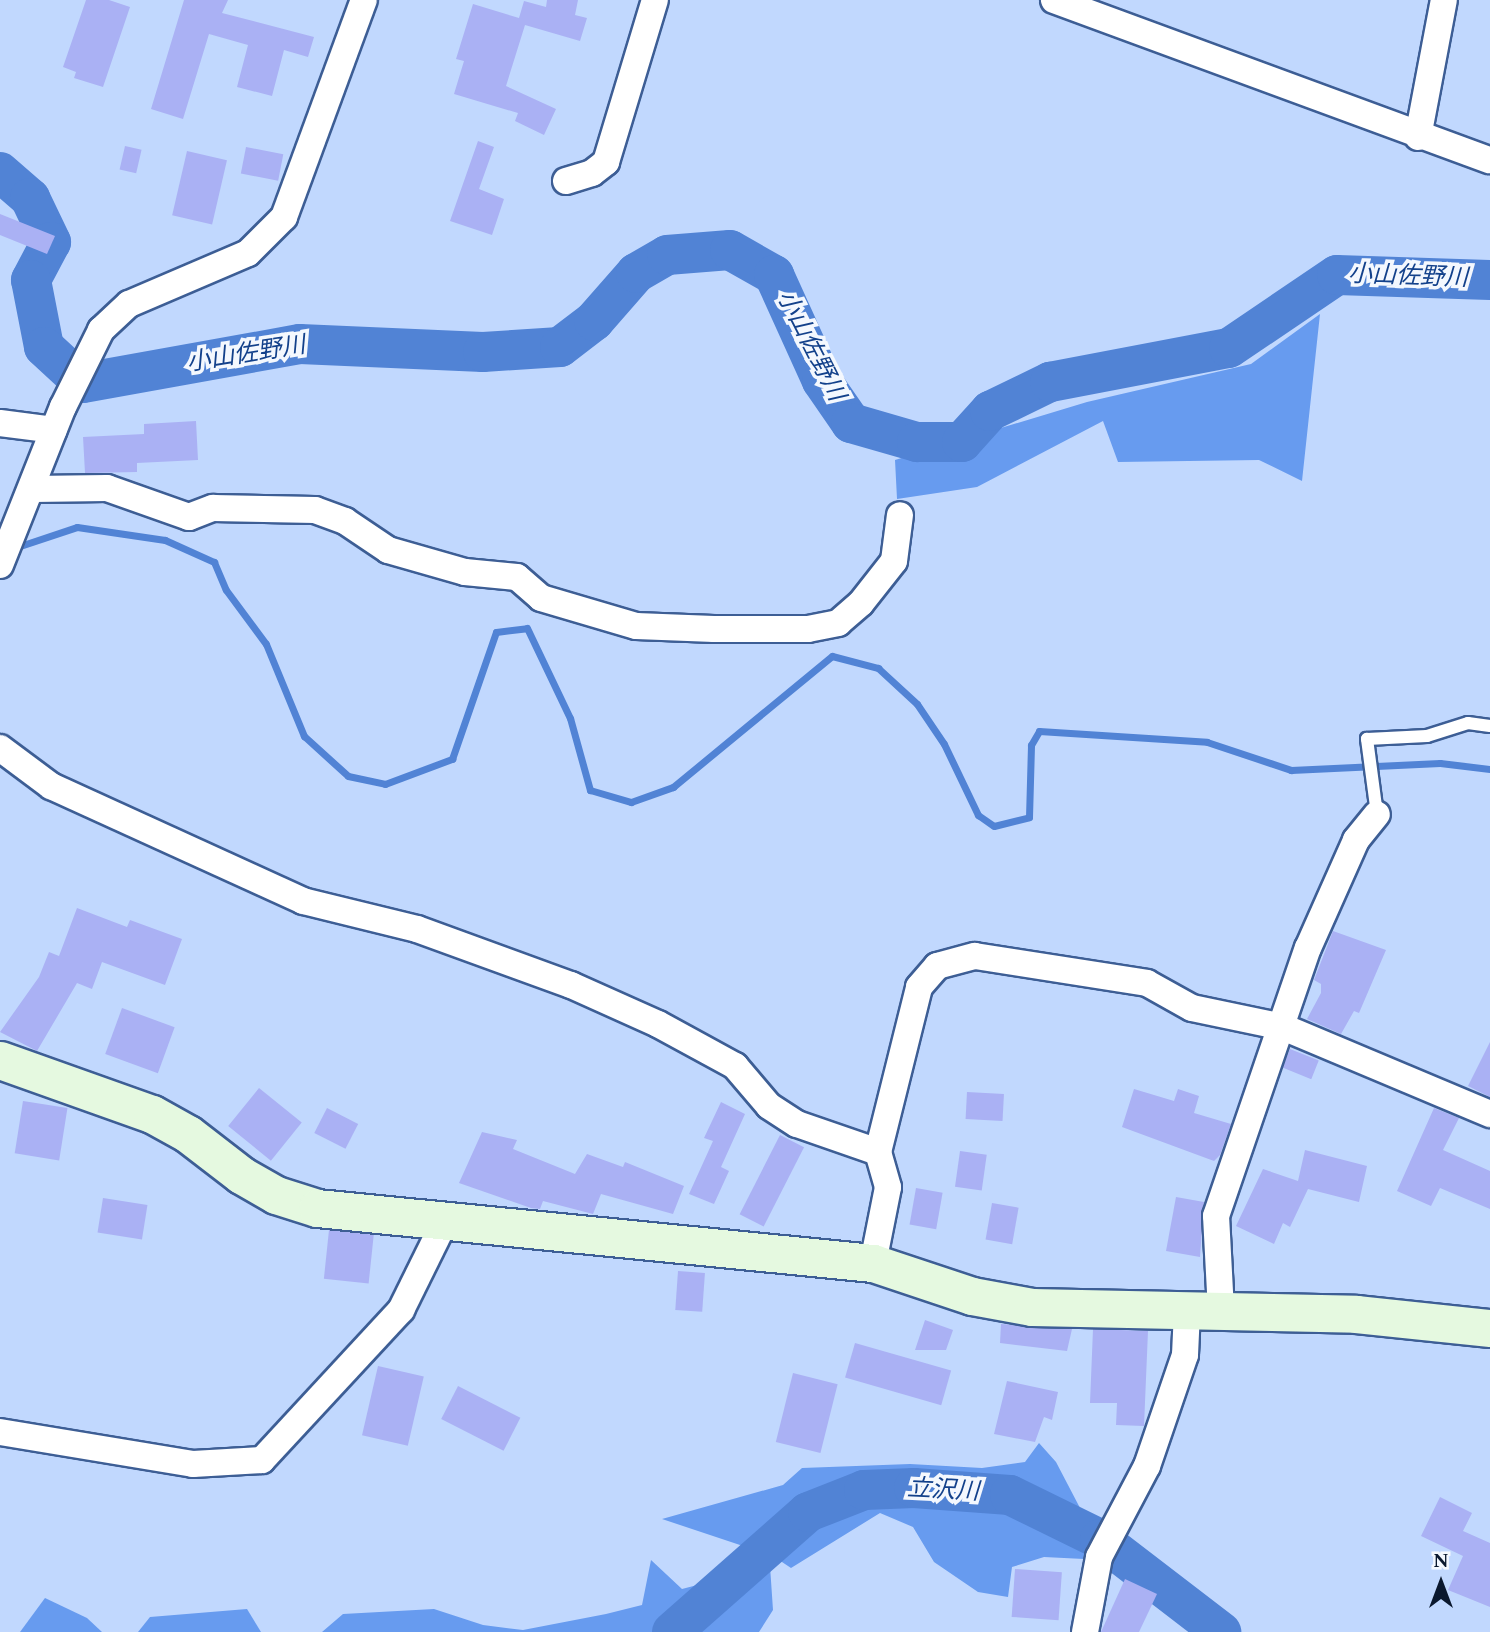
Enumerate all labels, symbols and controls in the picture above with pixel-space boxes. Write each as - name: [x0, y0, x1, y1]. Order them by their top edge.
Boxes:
- water label: 小山佐野川: [1348, 261, 1468, 293]
- water label: 小山佐野川: [770, 286, 850, 406]
- water label: 小山佐野川: [184, 331, 308, 379]
- water label: 立沢川: [906, 1475, 980, 1507]
- text: N: [1433, 1547, 1449, 1576]
- north arrow: [1406, 1548, 1476, 1618]

